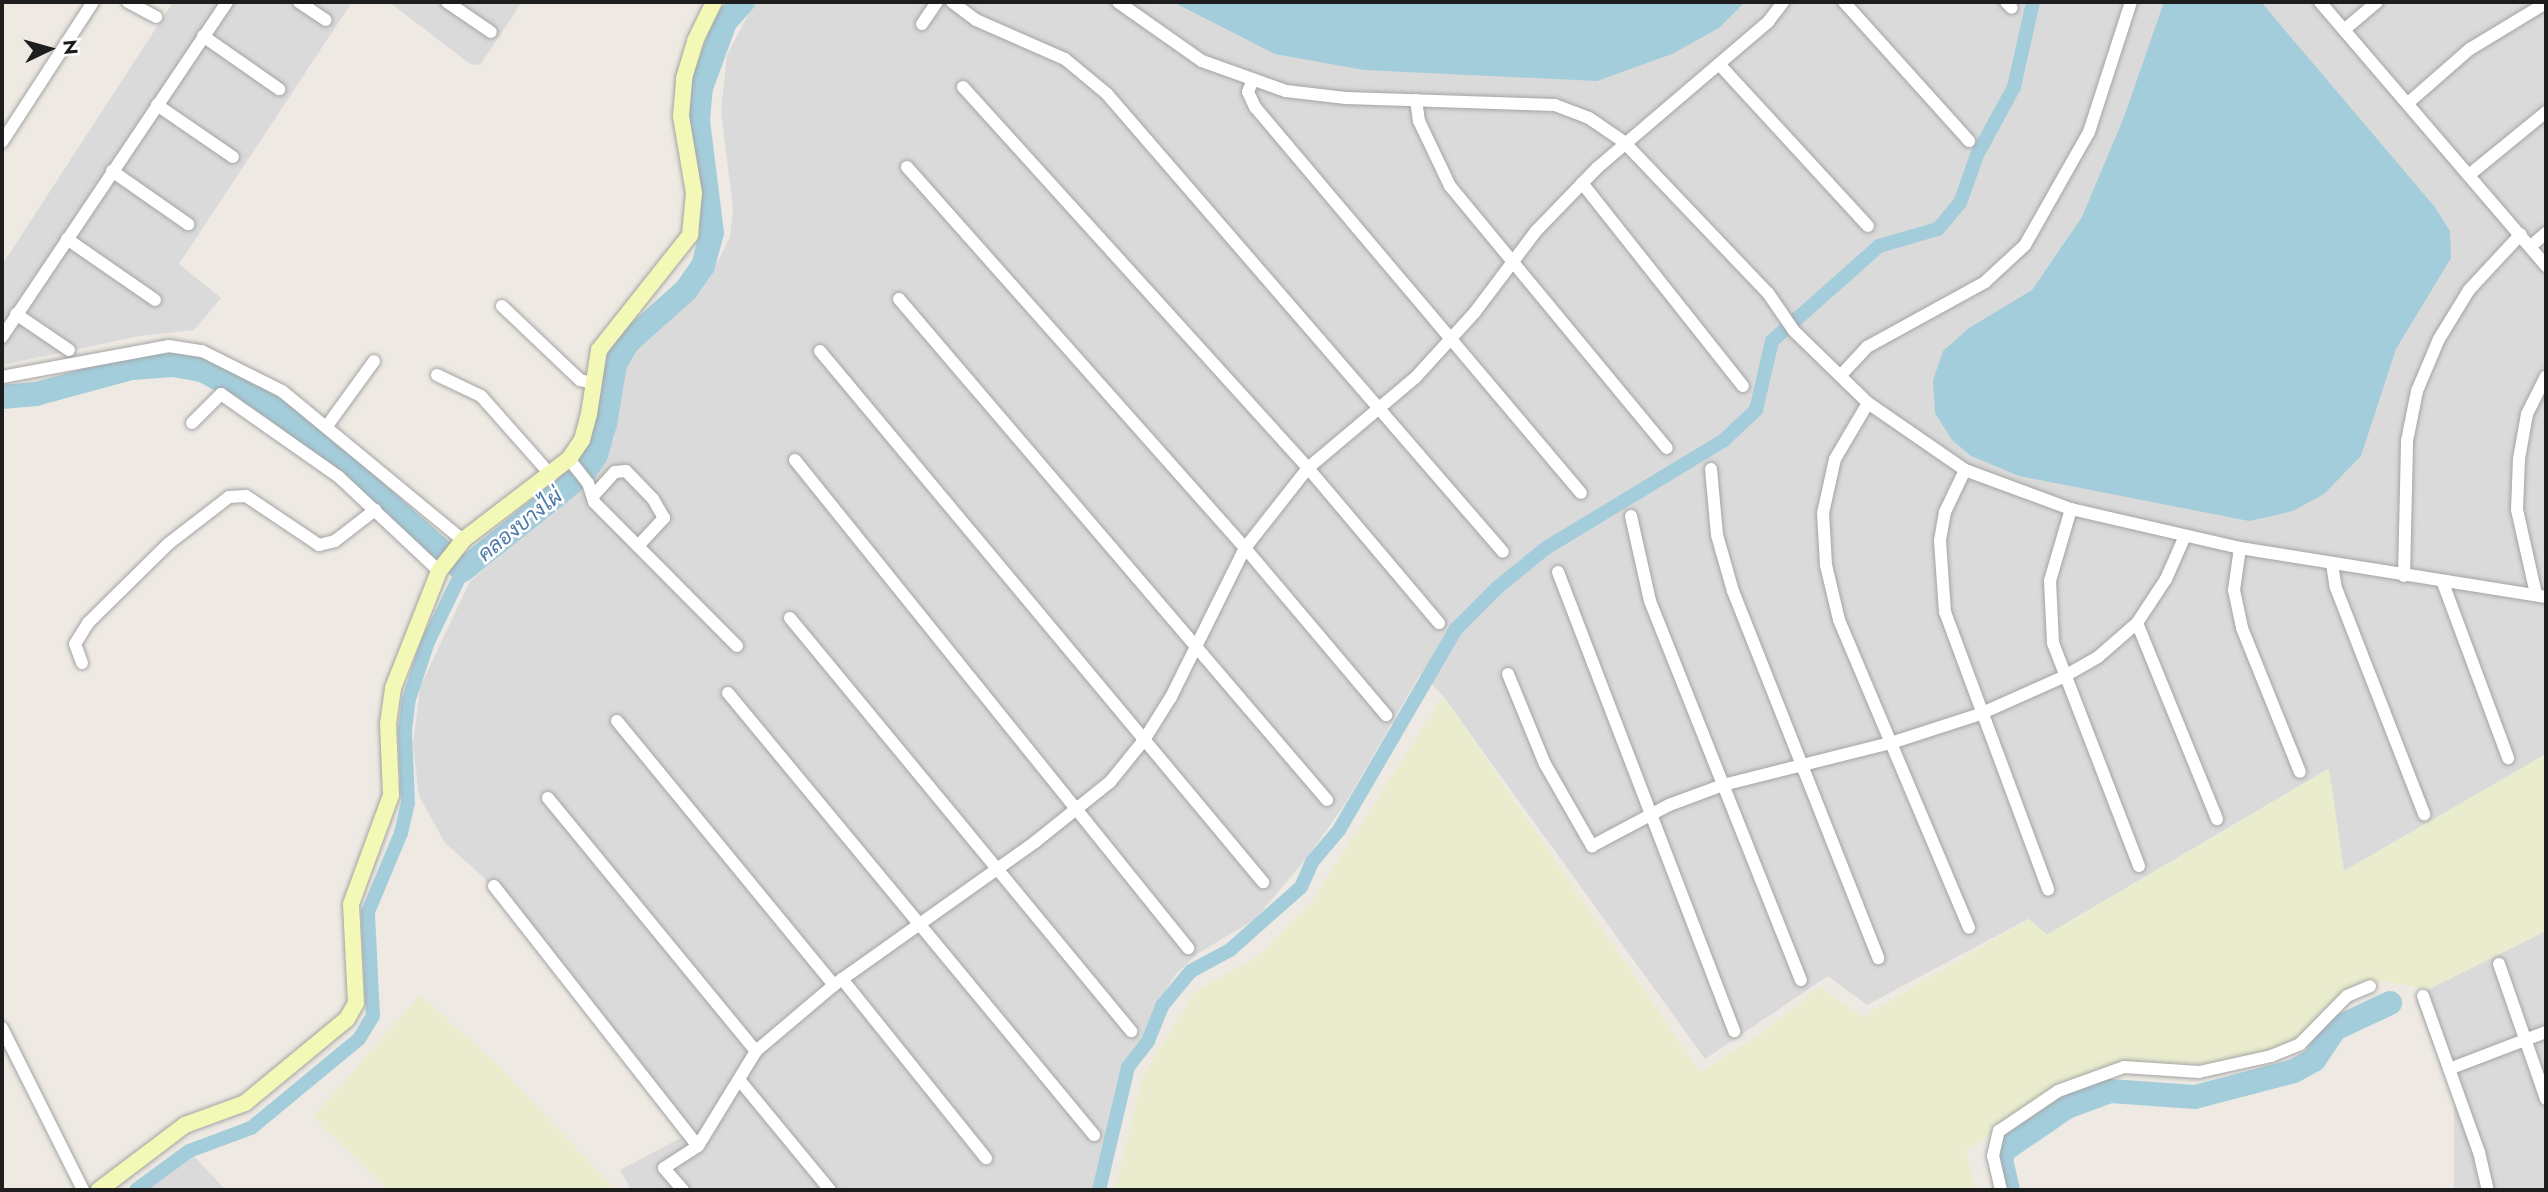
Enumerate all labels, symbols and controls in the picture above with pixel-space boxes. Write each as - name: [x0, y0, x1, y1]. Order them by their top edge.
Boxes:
- north arrow: [14, 14, 84, 84]
- text: N: [56, 38, 85, 56]
- water label: คลองบางไผ่: [473, 483, 567, 567]

